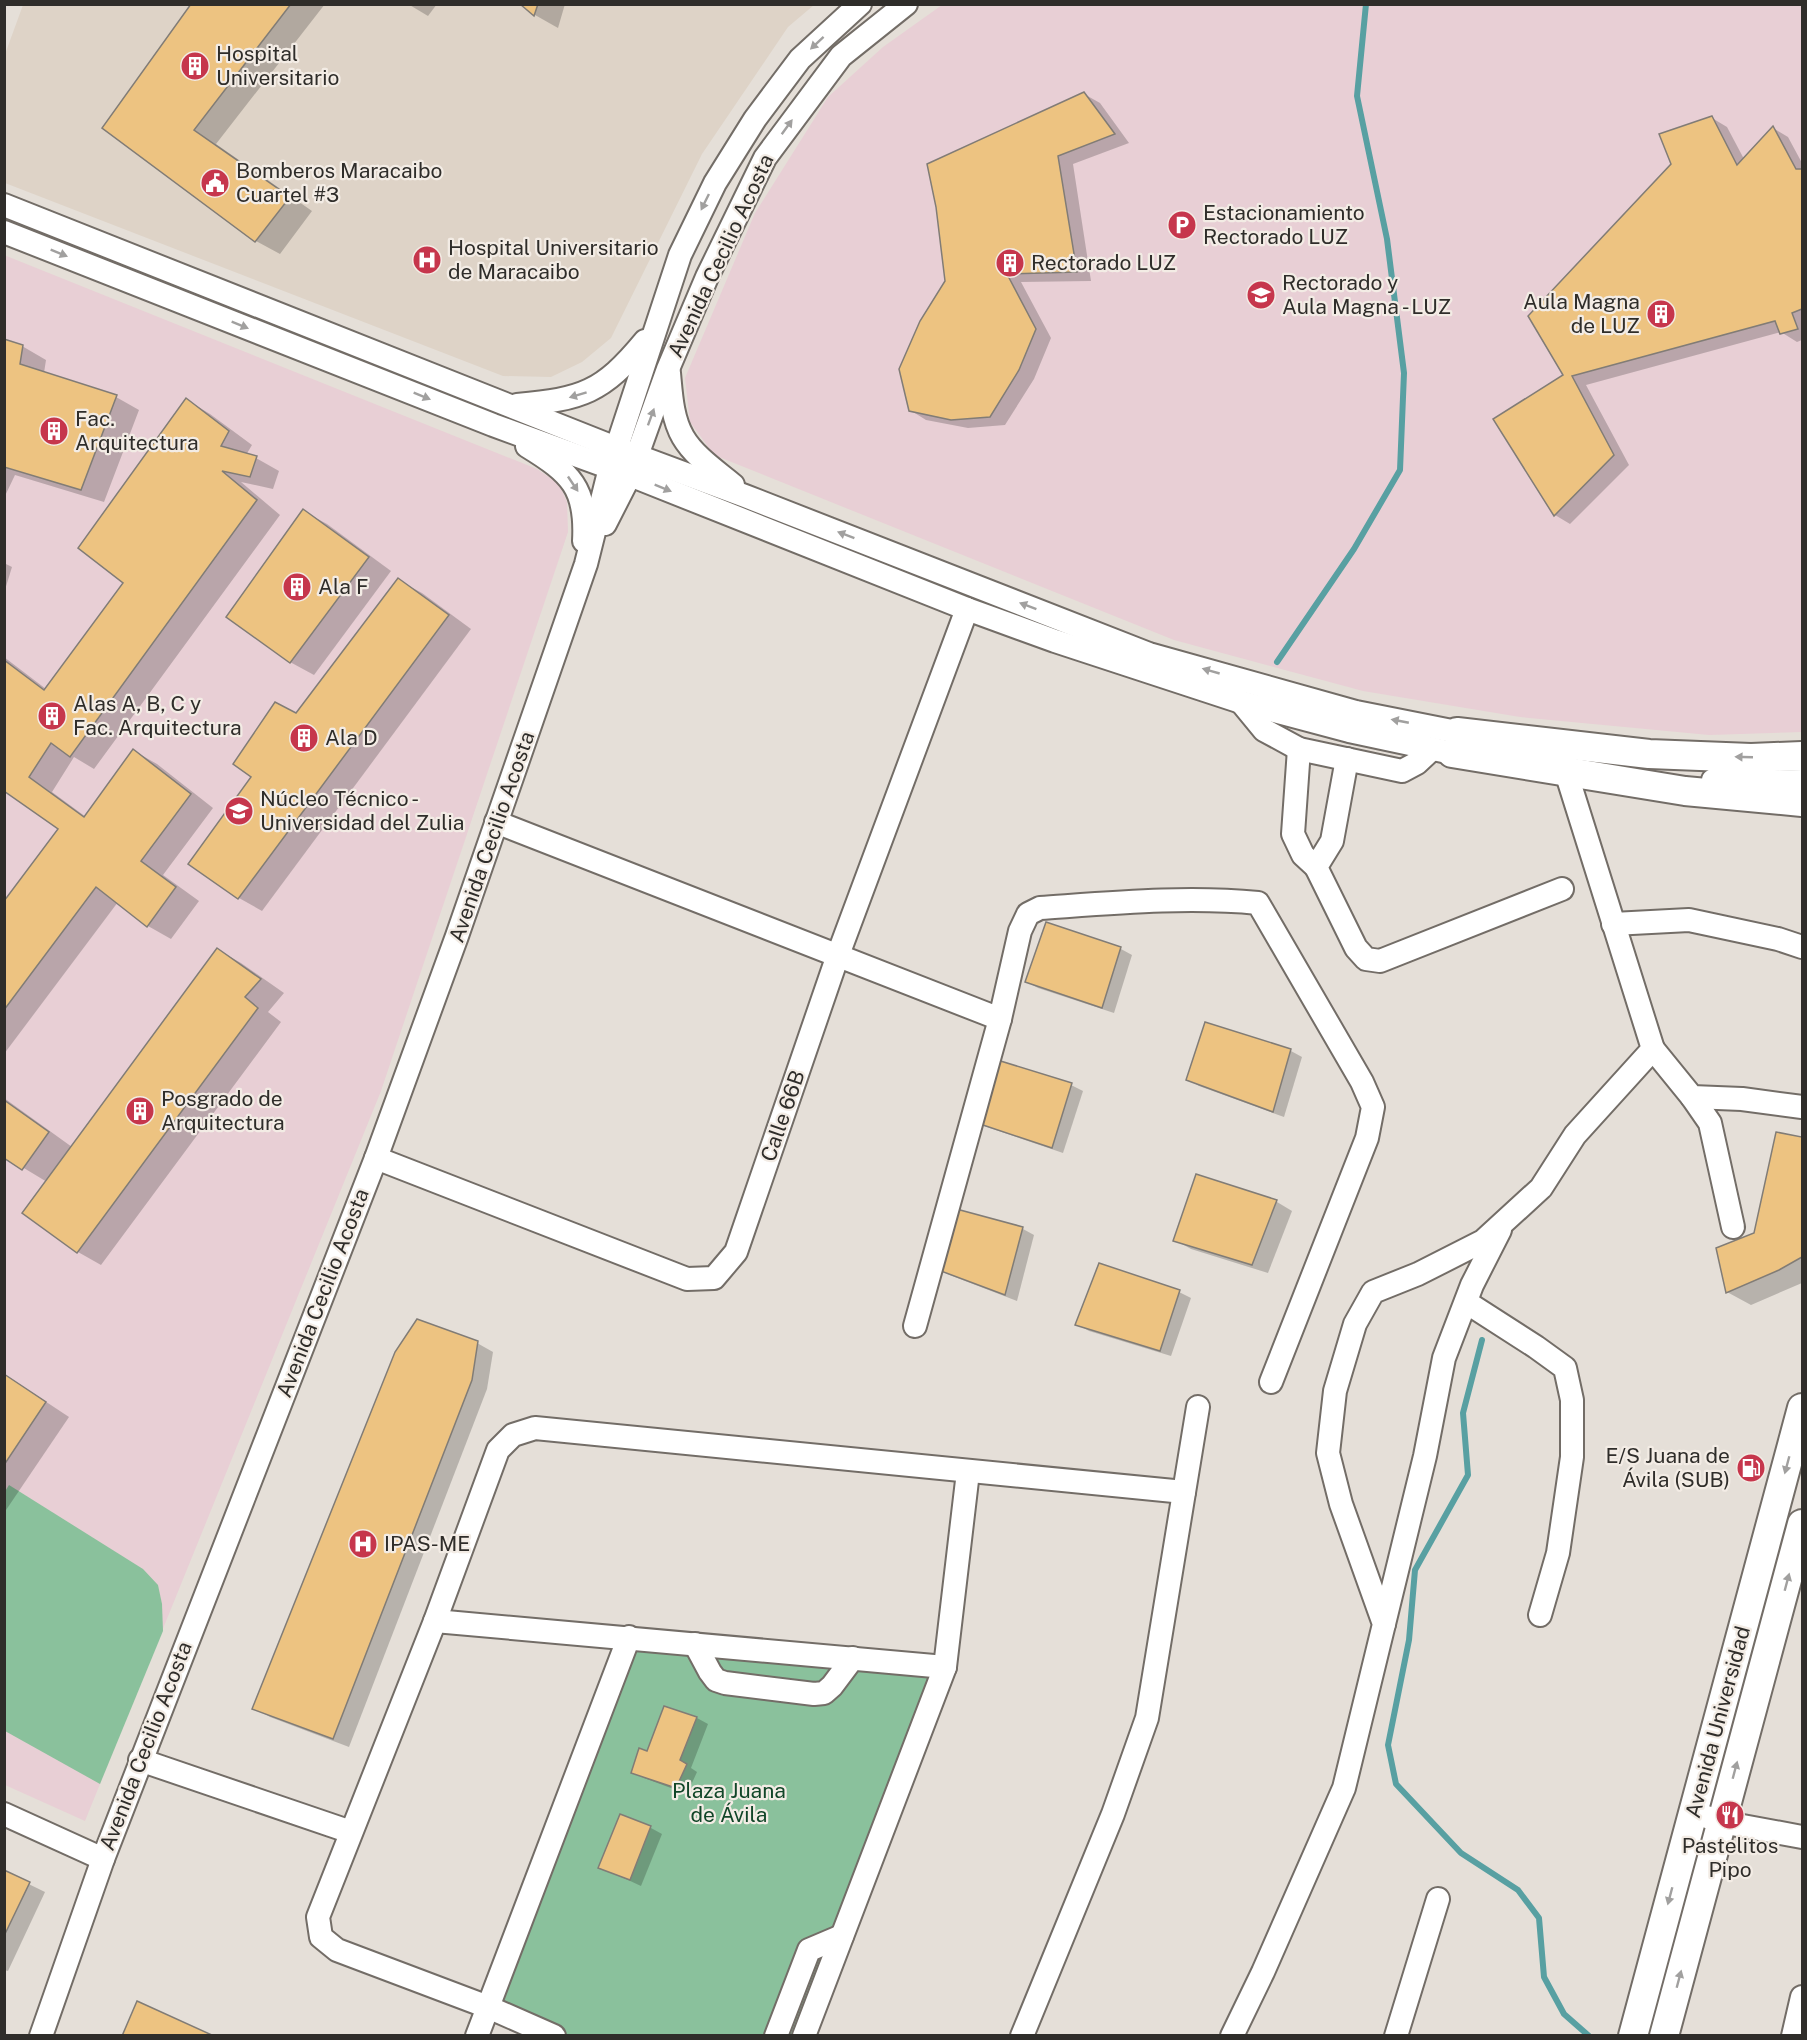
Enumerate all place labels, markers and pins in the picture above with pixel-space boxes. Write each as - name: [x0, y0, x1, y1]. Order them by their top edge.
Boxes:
- place label: Hospital Universitario: [216, 41, 339, 90]
- building icon: Hospital Universitario: [179, 50, 211, 82]
- place label: Bomberos Maracaibo Cuartel #3: [236, 158, 442, 207]
- public building icon: Bomberos Maracaibo Cuartel #3: [199, 167, 231, 199]
- place label: Estacionamiento Rectorado LUZ: [1203, 200, 1365, 249]
- parking icon: Estacionamiento Rectorado LUZ: [1166, 209, 1198, 241]
- place label: Hospital Universitario de Maracaibo: [448, 235, 659, 284]
- hospital icon: Hospital Universitario de Maracaibo: [411, 244, 443, 276]
- building icon: Rectorado LUZ: [994, 247, 1026, 279]
- place label: Rectorado LUZ: [1031, 250, 1176, 275]
- place label: Rectorado y Aula Magna - LUZ: [1282, 270, 1451, 319]
- school or university icon: Rectorado y Aula Magna - LUZ: [1245, 279, 1277, 311]
- place label: Aula Magna de LUZ: [1523, 289, 1640, 338]
- building icon: Aula Magna de LUZ: [1645, 298, 1677, 330]
- place label: Fac. Arquitectura: [75, 406, 199, 455]
- building icon: Fac. Arquitectura: [38, 415, 70, 447]
- building icon: Ala F: [281, 571, 313, 603]
- place label: Ala F: [318, 574, 368, 599]
- place label: Alas A, B, C y Fac. Arquitectura: [73, 691, 242, 740]
- building icon: Alas A, B, C y Fac. Arquitectura: [36, 700, 68, 732]
- building icon: Ala D: [288, 722, 320, 754]
- place label: Ala D: [325, 725, 377, 750]
- place label: Núcleo Técnico - Universidad del Zulia: [260, 786, 464, 835]
- school or university icon: Núcleo Técnico - Universidad del Zulia: [223, 795, 255, 827]
- place label: Posgrado de Arquitectura: [161, 1086, 285, 1135]
- building icon: Posgrado de Arquitectura: [124, 1095, 156, 1127]
- place label: E/S Juana de Ávila (SUB): [1606, 1443, 1730, 1492]
- fuel station icon: E/S Juana de Ávila (SUB): [1735, 1452, 1767, 1484]
- hospital icon: IPAS-ME: [347, 1528, 379, 1560]
- place label: IPAS-ME: [384, 1531, 470, 1556]
- restaurant icon: Pastelitos Pipo: [1714, 1799, 1746, 1831]
- place label: Pastelitos Pipo: [1682, 1833, 1778, 1882]

